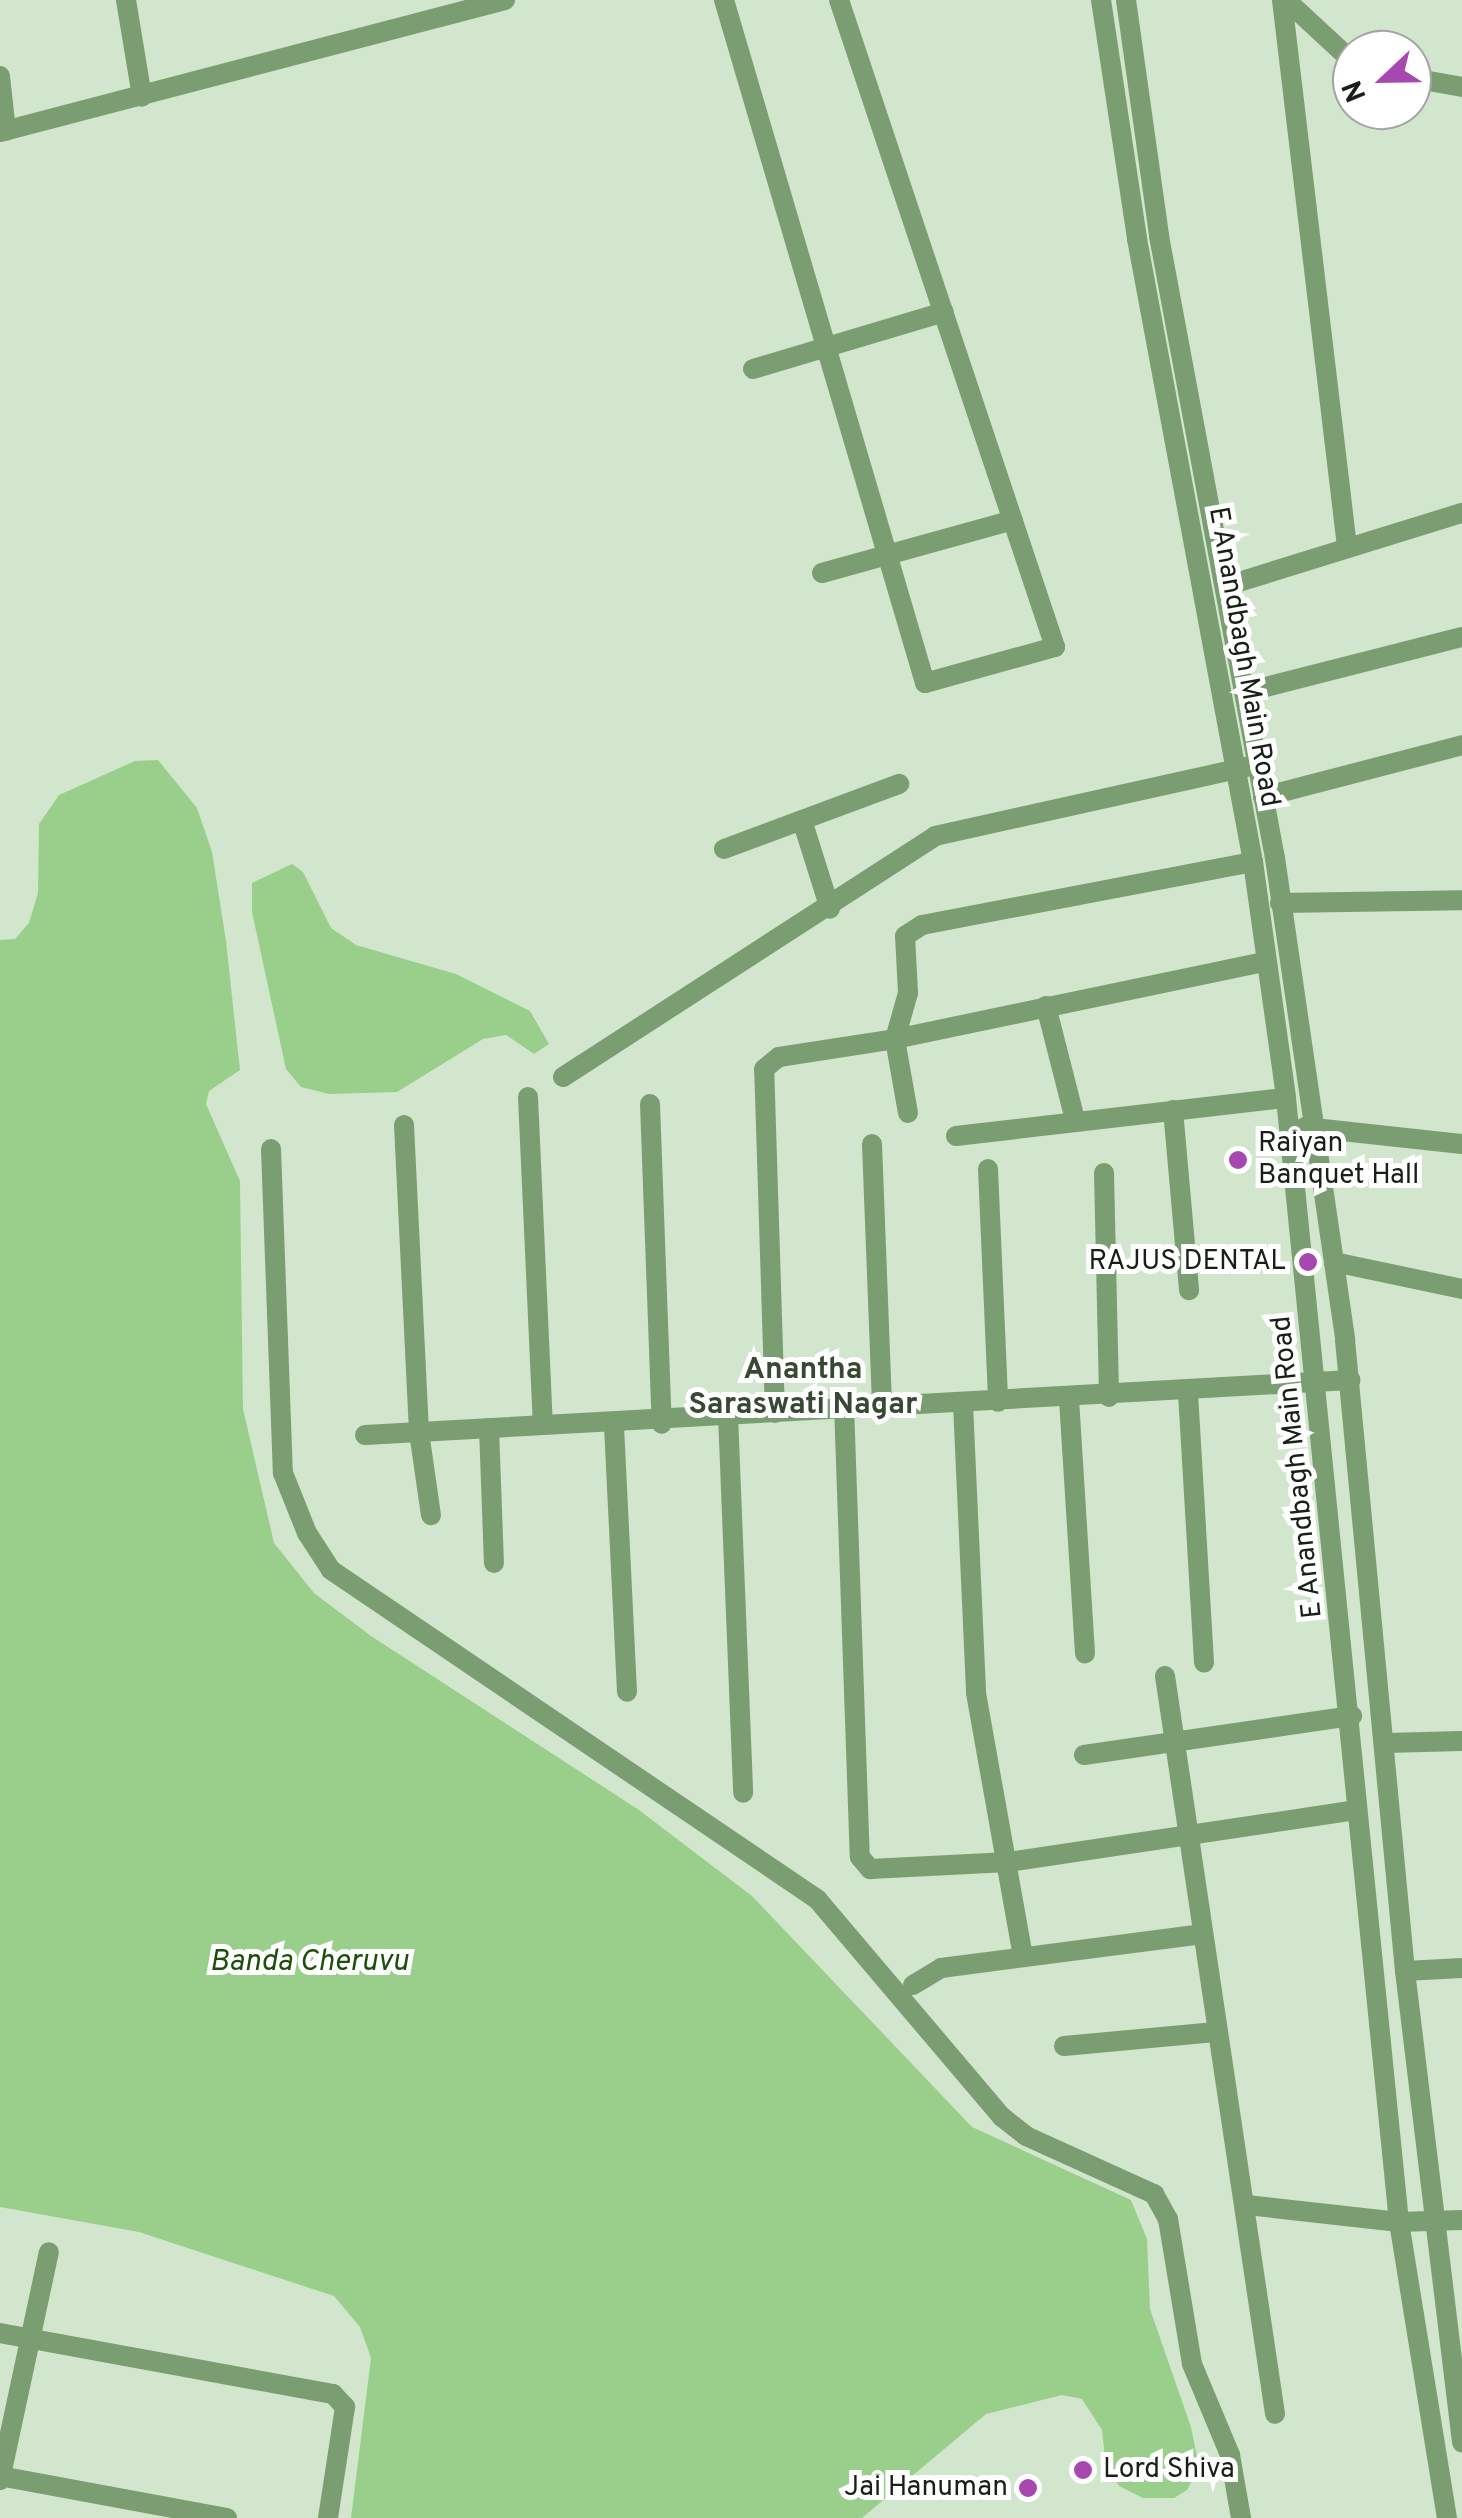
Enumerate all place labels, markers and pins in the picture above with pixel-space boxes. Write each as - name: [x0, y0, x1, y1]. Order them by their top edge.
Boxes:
- place label: Raiyan Banquet Hall: [1258, 1127, 1419, 1193]
- marker: Raiyan Banquet Hall: [1227, 1149, 1249, 1171]
- place label: RAJUS DENTAL: [1089, 1245, 1286, 1279]
- marker: RAJUS DENTAL: [1295, 1249, 1321, 1275]
- place label: Lord Shiva: [1103, 2453, 1235, 2487]
- marker: Lord Shiva: [1072, 2459, 1094, 2481]
- place label: Jai Hanuman: [844, 2471, 1008, 2505]
- marker: Jai Hanuman: [1017, 2477, 1039, 2499]

